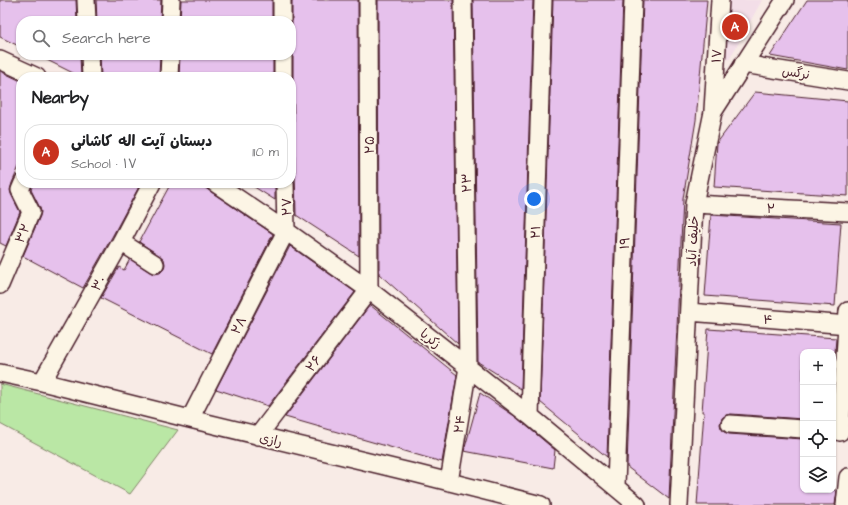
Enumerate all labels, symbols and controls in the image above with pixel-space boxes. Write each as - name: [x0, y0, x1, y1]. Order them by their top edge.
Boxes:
- pin: A: [722, 12, 748, 42]
- search box: [16, 16, 296, 60]
- icon: search: [30, 27, 52, 49]
- text: Search here: [62, 28, 151, 49]
- street label: ۱۷: [708, 49, 726, 64]
- street label: نرگس: [781, 62, 811, 84]
- text: Nearby: [32, 86, 89, 110]
- text: دبستان آیت اله کاشانی: [71, 131, 212, 152]
- street label: ۲۵: [361, 136, 379, 154]
- text: A: [42, 143, 50, 161]
- text: 110 m: [252, 143, 279, 161]
- text: School · ۱۷: [71, 155, 137, 173]
- street label: ۲۳: [458, 173, 476, 193]
- your location: [524, 189, 544, 209]
- street label: ۲۷: [278, 198, 296, 216]
- street label: ۲: [766, 200, 776, 218]
- street label: خلیف آباد: [683, 215, 703, 267]
- street label: ۳۲: [11, 221, 35, 246]
- street label: ۲۱: [527, 225, 545, 239]
- street label: ۱۹: [616, 236, 634, 250]
- street label: ۳۰: [87, 273, 110, 294]
- street label: ۴: [762, 311, 774, 329]
- street label: ۲۸: [227, 313, 251, 338]
- street label: زکریا: [416, 325, 445, 353]
- map controls: [800, 349, 836, 493]
- button: +: [800, 349, 836, 385]
- street label: ۲۶: [302, 351, 326, 376]
- button: −: [800, 385, 836, 421]
- street label: ۲۴: [450, 414, 470, 435]
- button: locate: [800, 421, 836, 457]
- street label: رازی: [258, 429, 284, 451]
- button: layers: [800, 457, 836, 493]

